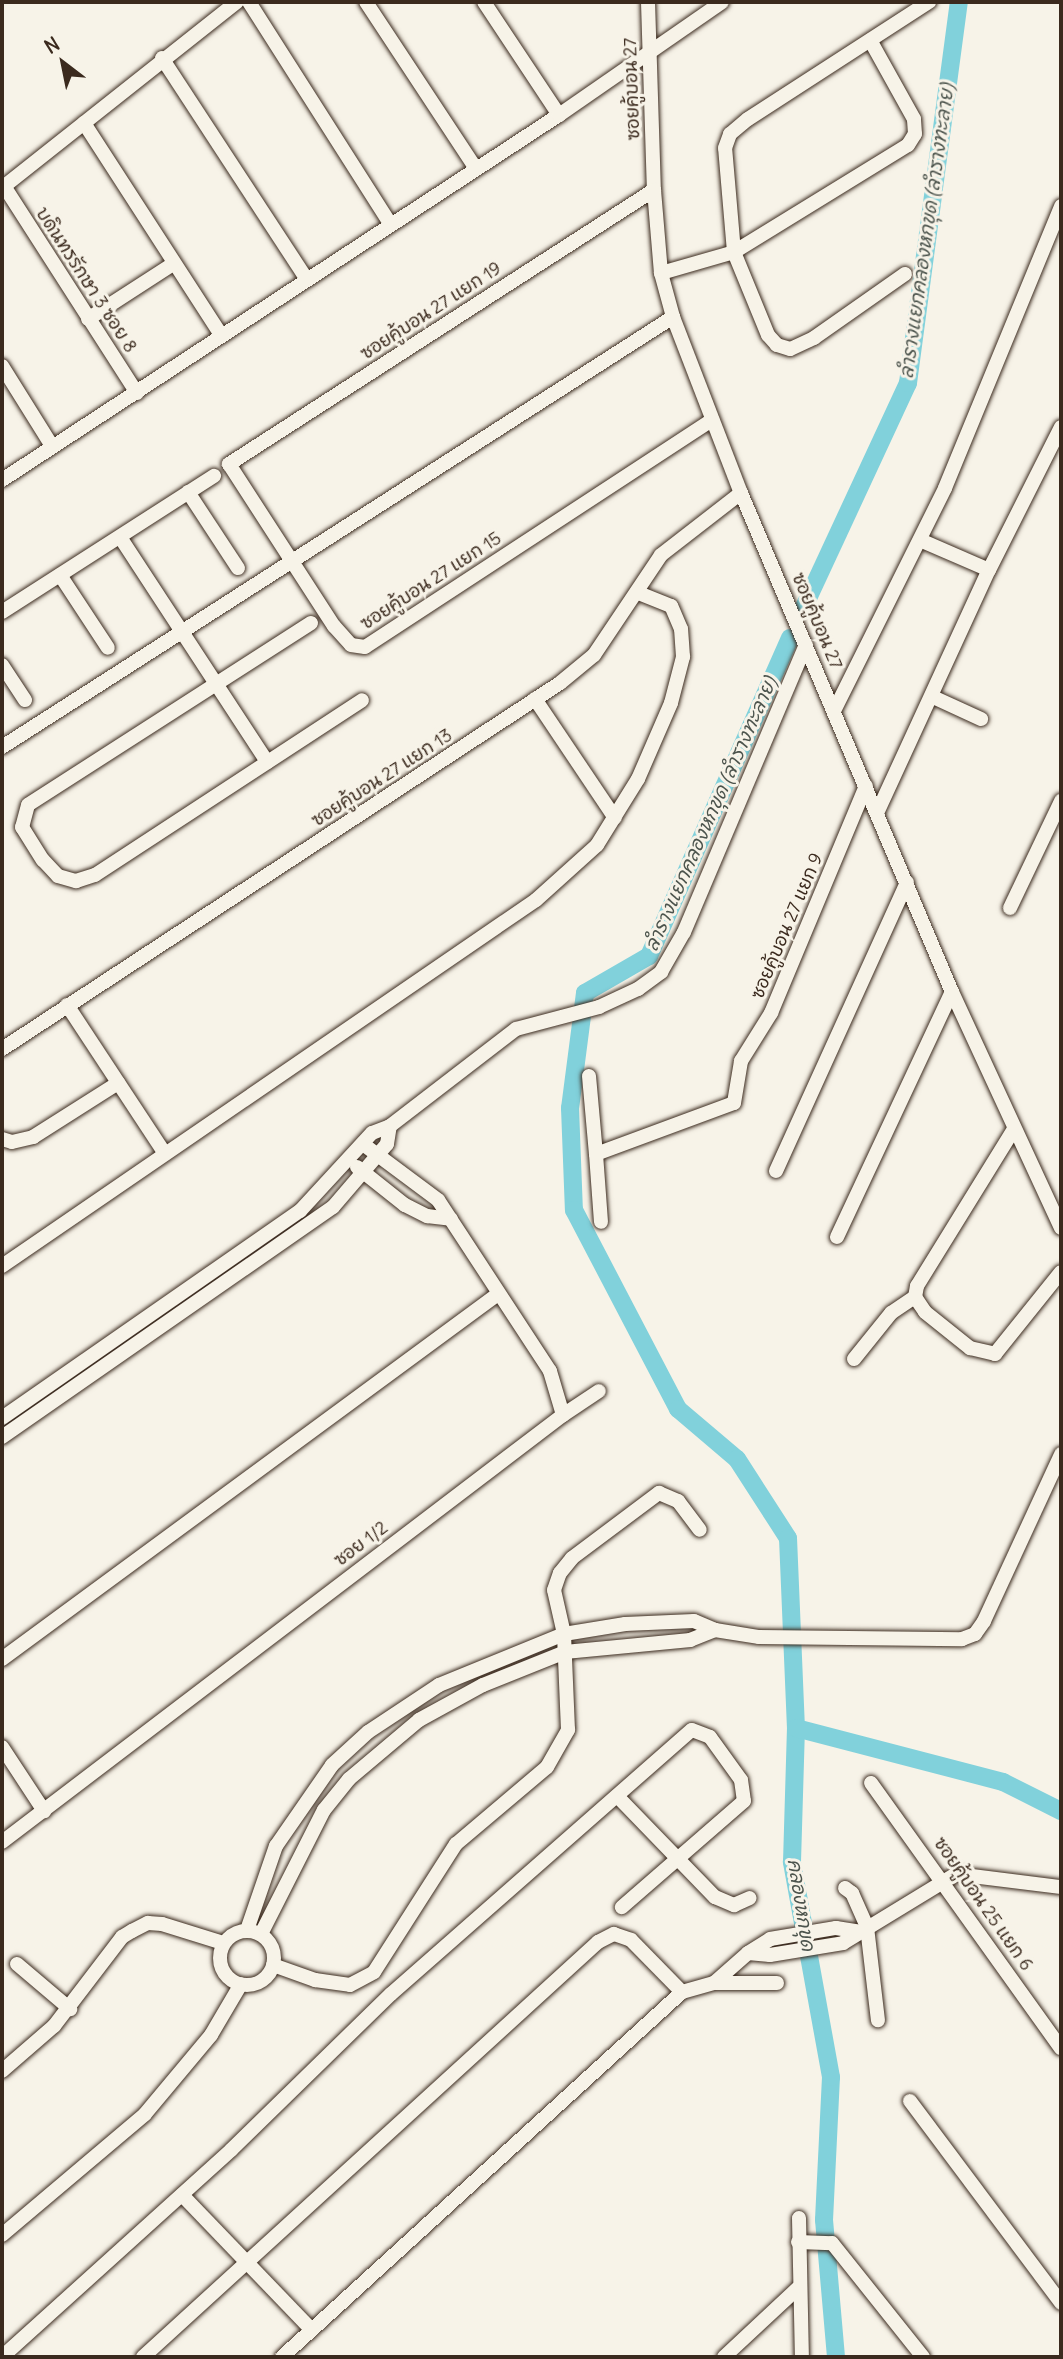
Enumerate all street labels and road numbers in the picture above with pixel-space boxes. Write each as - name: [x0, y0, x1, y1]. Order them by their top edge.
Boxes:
- street label: ซอยคู้บอน 27: [619, 37, 645, 141]
- street label: บดินทรรักษา 3 ซอย 8: [31, 203, 141, 357]
- street label: ซอยคู้บอน 27 แยก 19: [357, 257, 505, 365]
- street label: ซอยคู้บอน 27 แยก 15: [357, 527, 505, 635]
- street label: ซอยคู้บอน 27: [787, 570, 847, 672]
- street label: ซอยคู้บอน 27 แยก 13: [308, 724, 456, 832]
- street label: ซอยคู้บอน 27 แยก 9: [747, 850, 827, 1002]
- street label: ซอย 1/2: [330, 1517, 392, 1571]
- street label: ซอยคู้บอน 25 แยก 6: [929, 1833, 1037, 1975]

